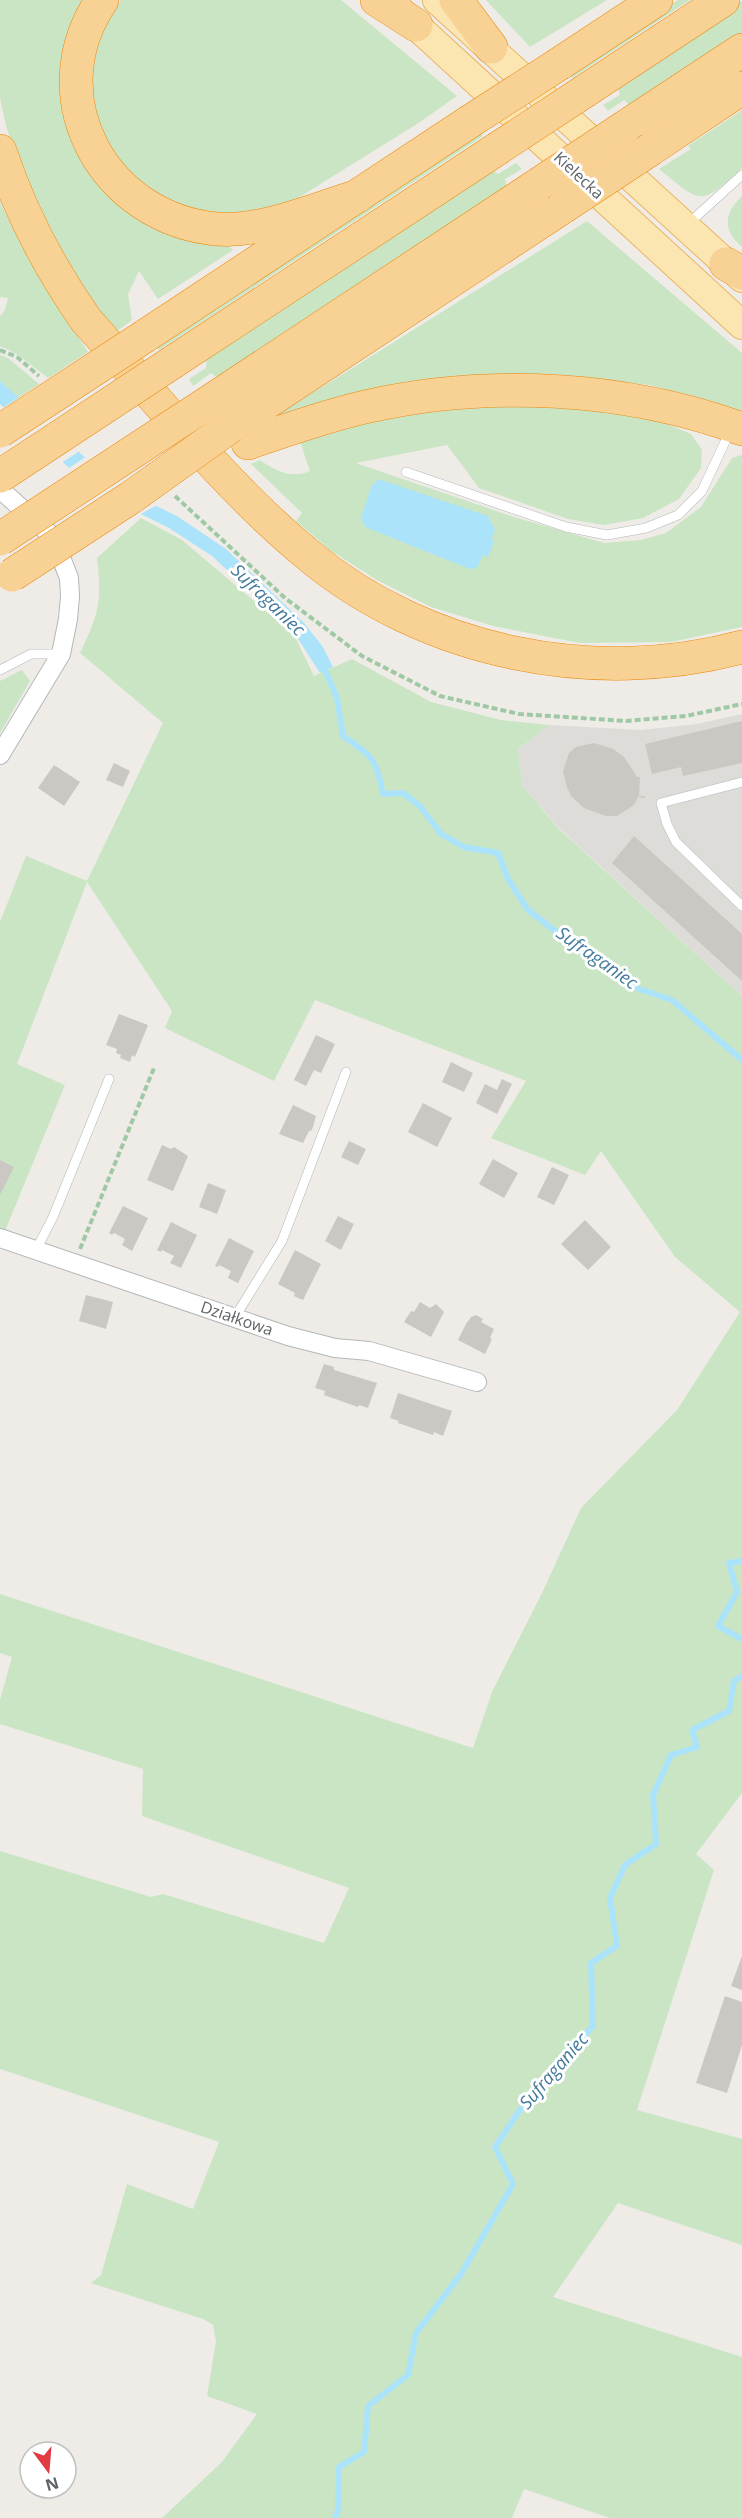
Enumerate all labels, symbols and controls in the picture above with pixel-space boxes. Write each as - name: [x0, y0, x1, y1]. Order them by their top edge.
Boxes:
- street label: Kielecka: [549, 146, 609, 204]
- water label: Sufraganiec: [227, 558, 311, 641]
- water label: Sufraganiec: [552, 920, 644, 994]
- street label: Działkowa: [198, 1295, 276, 1341]
- water label: Sufraganiec: [513, 2026, 594, 2114]
- north arrow: [18, 2440, 78, 2500]
- text: N: [43, 2472, 61, 2497]

